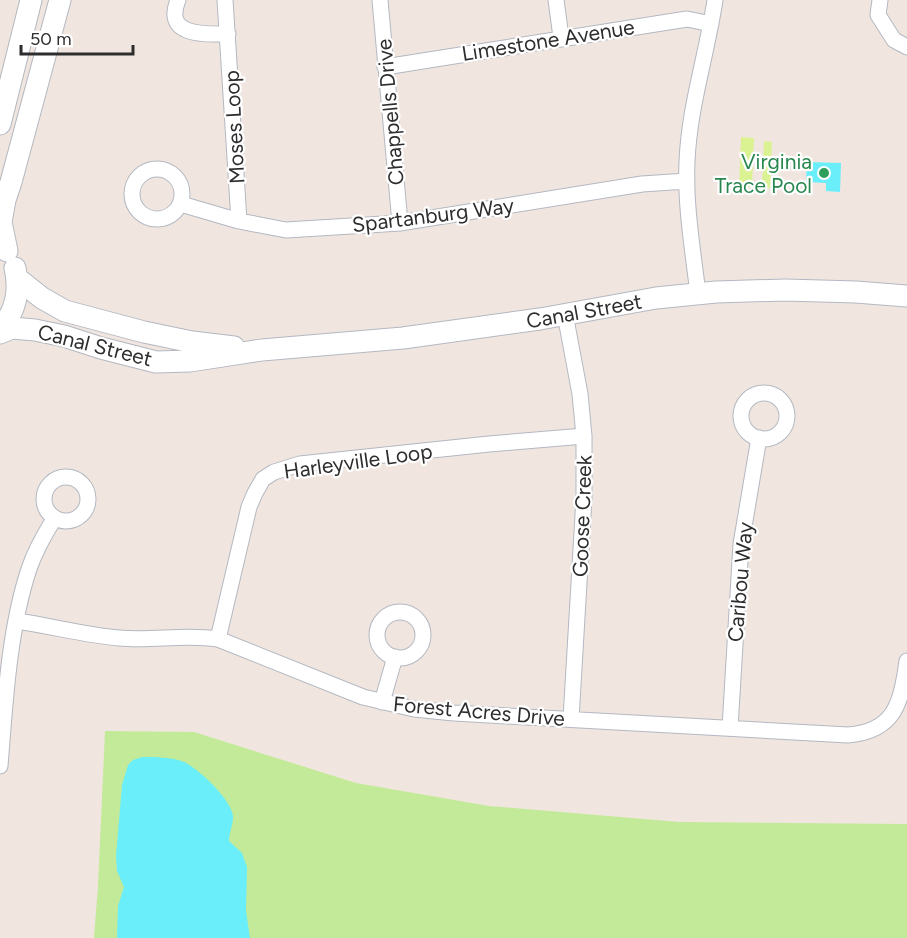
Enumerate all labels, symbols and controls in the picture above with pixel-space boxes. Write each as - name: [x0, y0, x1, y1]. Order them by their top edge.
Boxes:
- street label: Limestone Avenue: [460, 14, 636, 66]
- scale bar: [21, 18, 134, 56]
- text: 50 m: [30, 28, 72, 50]
- street label: Chappells Drive: [371, 38, 409, 186]
- street label: Moses Loop: [219, 69, 249, 185]
- place label: Virginia Trace Pool: [715, 149, 812, 198]
- marker: Virginia Trace Pool: [817, 166, 831, 180]
- street label: Spartanburg Way: [351, 193, 515, 237]
- street label: Canal Street: [524, 289, 644, 333]
- street label: Canal Street: [35, 319, 155, 371]
- street label: Harleyville Loop: [282, 438, 434, 484]
- street label: Goose Creek: [567, 454, 597, 577]
- street label: Caribou Way: [722, 521, 758, 643]
- street label: Forest Acres Drive: [392, 691, 566, 731]

